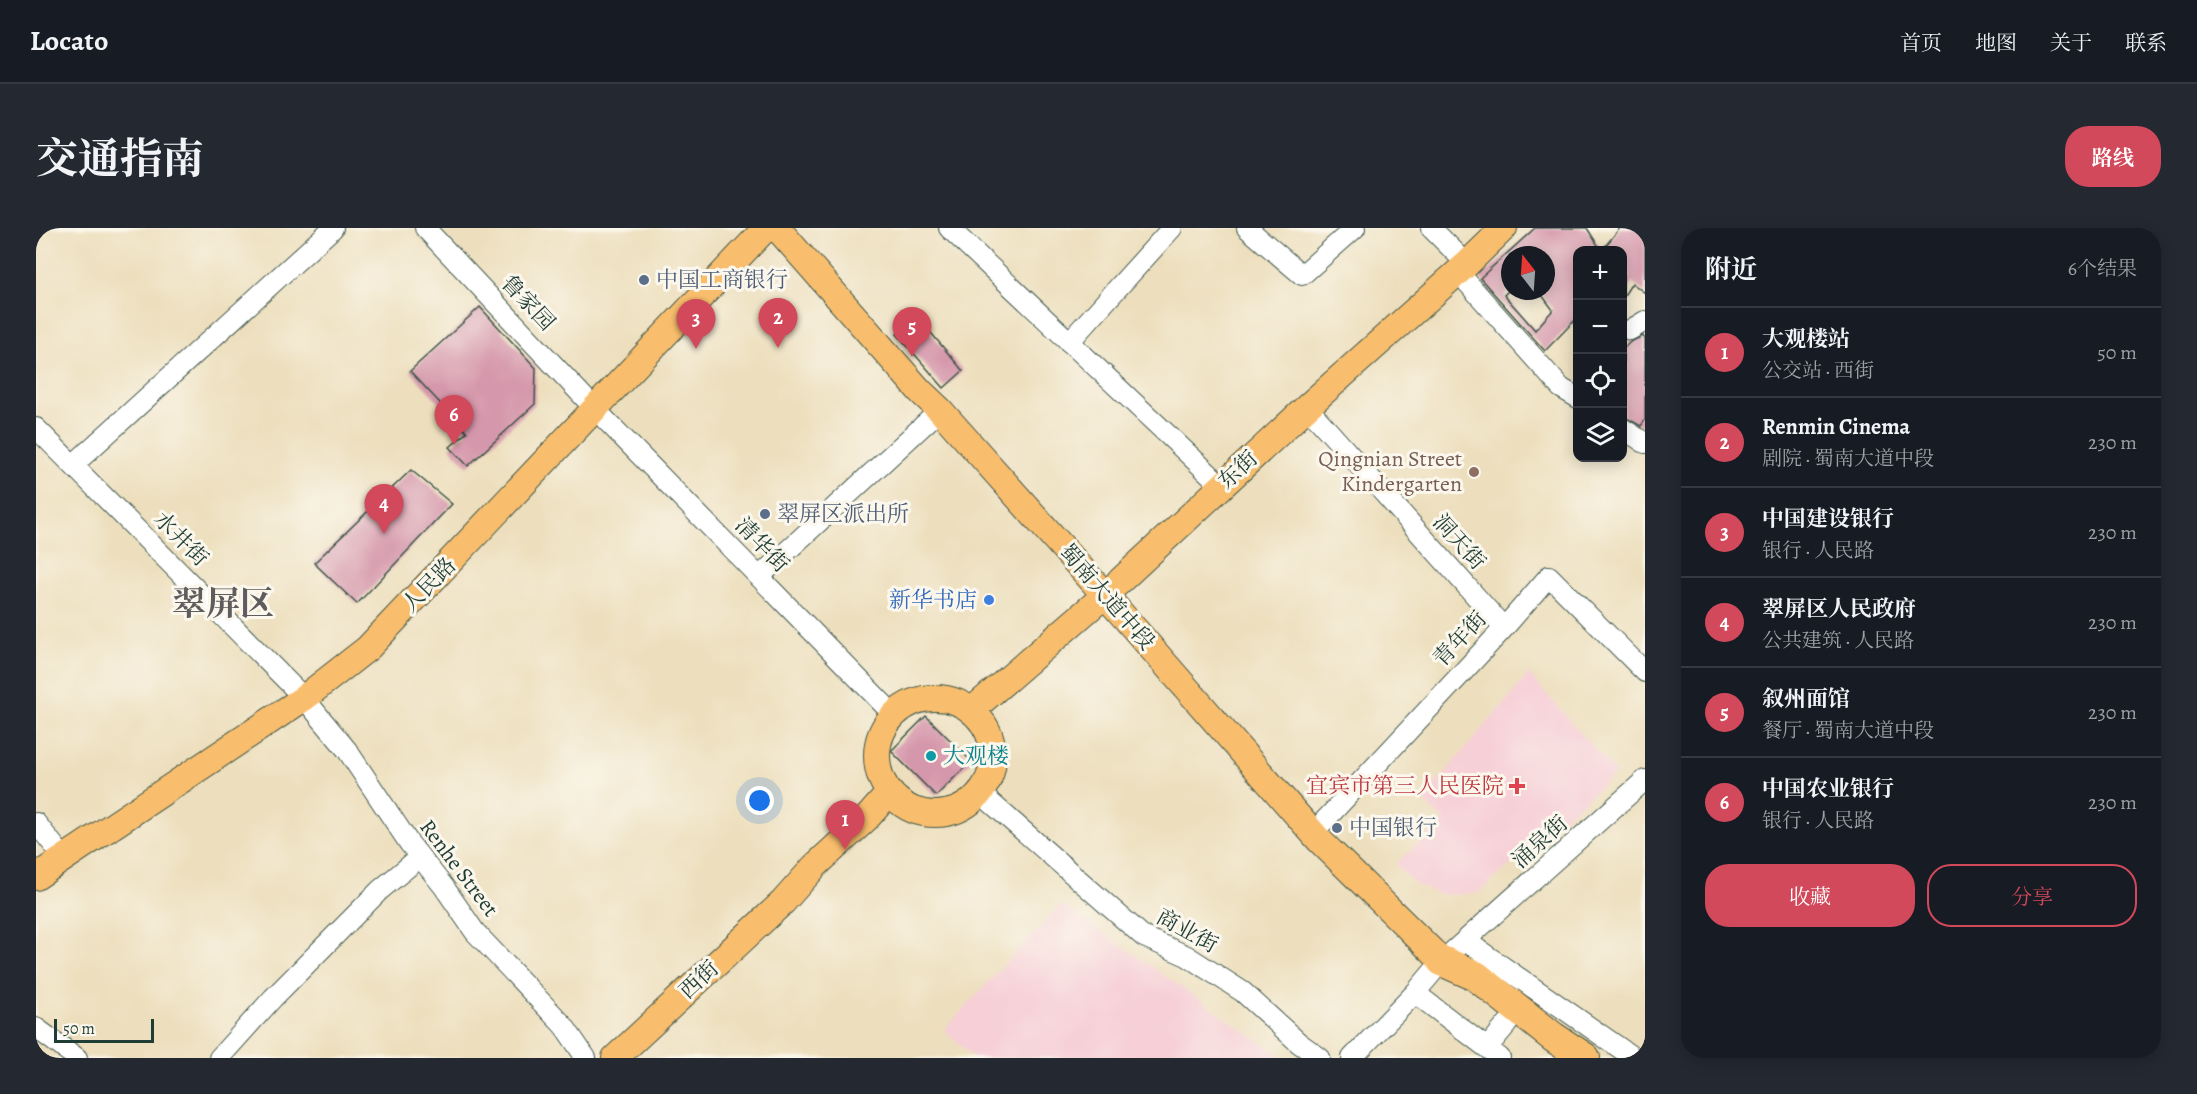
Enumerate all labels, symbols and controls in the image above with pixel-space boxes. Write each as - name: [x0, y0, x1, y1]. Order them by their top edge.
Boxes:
- text: Locato: [30, 22, 108, 60]
- text: 首页: [1900, 29, 1942, 57]
- text: 地图: [1975, 29, 2017, 57]
- text: 关于: [2050, 29, 2092, 57]
- text: 联系: [2125, 29, 2167, 57]
- button: 路线: [2065, 126, 2161, 187]
- text: 交通指南: [36, 130, 204, 187]
- north arrow: [1501, 246, 1555, 300]
- map controls: [1573, 246, 1627, 462]
- button: +: [1573, 246, 1627, 300]
- text: 附近: [1705, 252, 1757, 287]
- text: 6个结果: [2068, 255, 2137, 282]
- place label: 中国工商银行: [656, 265, 788, 295]
- street label: 鲁家园: [495, 269, 561, 337]
- marker: 中国工商银行: [637, 273, 651, 287]
- pin: 2: [758, 298, 798, 348]
- pin: 3: [676, 300, 716, 349]
- button: −: [1573, 300, 1627, 354]
- pin: 5: [892, 308, 932, 357]
- text: 大观楼站: [1762, 324, 1850, 354]
- text: 1: [1721, 339, 1728, 366]
- text: 50 m: [2097, 339, 2137, 366]
- button: locate: [1573, 354, 1627, 408]
- text: 公交站 · 西街: [1762, 357, 1874, 384]
- pin: 6: [434, 396, 474, 445]
- button: layers: [1573, 408, 1627, 462]
- text: Renmin Cinema: [1762, 412, 1910, 442]
- text: 2: [1720, 429, 1729, 456]
- text: 230 m: [2088, 429, 2137, 456]
- street label: 东街: [1212, 444, 1264, 496]
- place label: Qingnian Street Kindergarten: [1318, 444, 1462, 499]
- text: 剧院 · 蜀南大道中段: [1762, 445, 1934, 472]
- marker: Qingnian Street Kindergarten: [1467, 465, 1481, 479]
- pin: 4: [364, 484, 404, 534]
- place label: 翠屏区派出所: [777, 499, 909, 529]
- text: 中国建设银行: [1762, 504, 1894, 534]
- street label: 水井街: [147, 505, 215, 573]
- marker: 翠屏区派出所: [758, 507, 772, 521]
- street label: 洞天街: [1426, 507, 1492, 577]
- street label: 清华街: [728, 511, 796, 579]
- text: 3: [1720, 519, 1729, 546]
- text: 230 m: [2088, 519, 2137, 546]
- street label: 蜀南大道中段: [1052, 537, 1162, 657]
- text: 银行 · 人民路: [1762, 537, 1874, 564]
- street label: 人民路: [395, 551, 463, 619]
- district label: 翠屏区: [172, 580, 274, 627]
- place label: 新华书店: [889, 585, 977, 615]
- marker: 新华书店: [982, 593, 996, 607]
- text: 翠屏区人民政府: [1762, 594, 1916, 624]
- street label: 青年街: [1427, 605, 1493, 673]
- text: 4: [1720, 609, 1729, 636]
- text: 230 m: [2088, 609, 2137, 636]
- text: 公共建筑 · 人民路: [1762, 627, 1914, 654]
- text: 叙州面馆: [1762, 684, 1850, 714]
- text: 5: [1720, 699, 1729, 726]
- text: 230 m: [2088, 699, 2137, 726]
- text: 餐厅 · 蜀南大道中段: [1762, 717, 1934, 744]
- place label: 大观楼: [943, 741, 1009, 771]
- marker: 大观楼: [924, 749, 938, 763]
- place label: 宜宾市第三人民医院: [1306, 771, 1504, 801]
- text: 中国农业银行: [1762, 774, 1894, 804]
- marker: 宜宾市第三人民医院: [1508, 777, 1526, 795]
- your location: [745, 786, 774, 815]
- text: 6: [1720, 789, 1729, 816]
- text: 230 m: [2088, 789, 2137, 816]
- pin: 1: [826, 800, 864, 850]
- text: 银行 · 人民路: [1762, 807, 1874, 834]
- street label: 涌泉街: [1505, 809, 1575, 875]
- street label: Renhe Street: [412, 813, 506, 923]
- place label: 中国银行: [1349, 813, 1437, 843]
- marker: 中国银行: [1330, 821, 1344, 835]
- button: 收藏: [1705, 864, 1915, 927]
- button: 分享: [1927, 864, 2137, 927]
- street label: 商业街: [1151, 902, 1223, 960]
- street label: 西街: [673, 954, 725, 1006]
- scale bar: [54, 1016, 154, 1044]
- text: 50 m: [63, 1018, 95, 1040]

